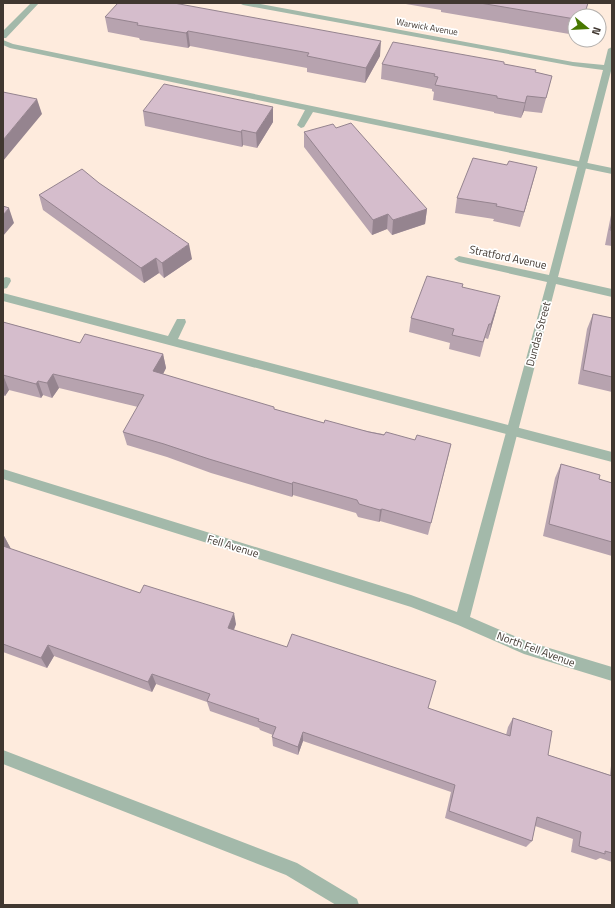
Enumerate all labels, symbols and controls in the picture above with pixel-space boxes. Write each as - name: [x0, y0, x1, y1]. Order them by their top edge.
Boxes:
- north arrow: [567, 8, 607, 48]
- street label: Warwick Avenue: [395, 15, 460, 38]
- text: N: [588, 25, 605, 37]
- street label: Stratford Avenue: [468, 241, 549, 273]
- street label: Dundas Street: [522, 300, 554, 368]
- street label: Fell Avenue: [205, 531, 261, 562]
- street label: North Fell Avenue: [495, 627, 578, 671]

